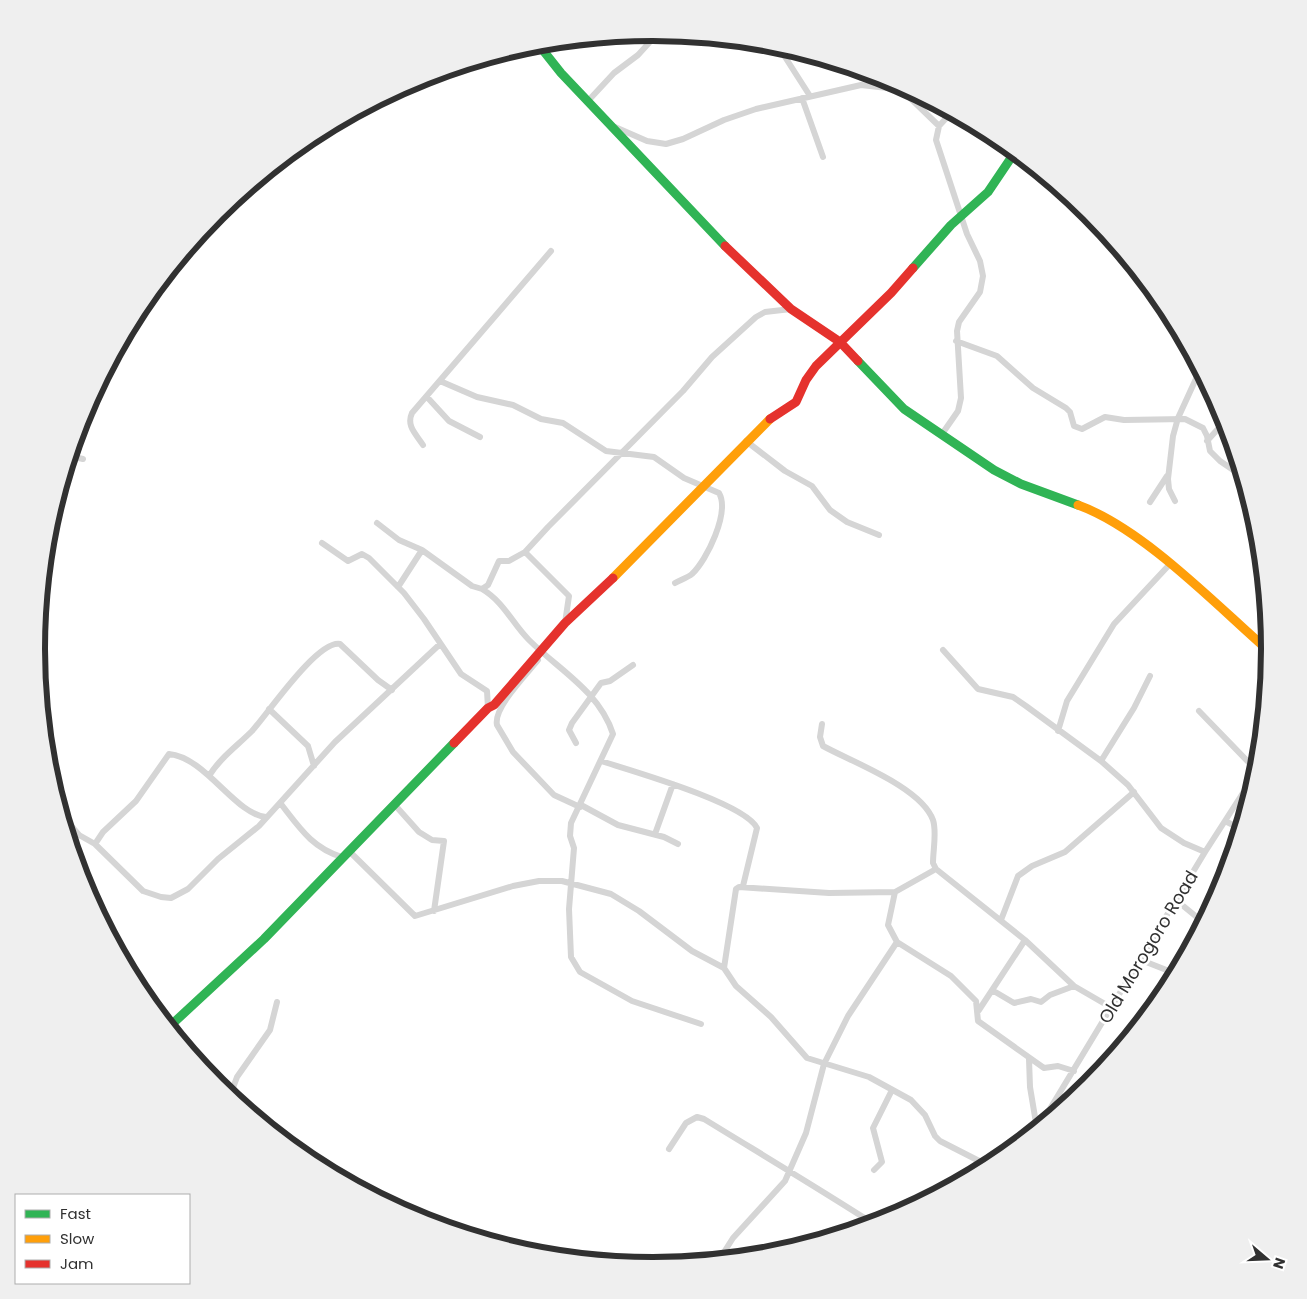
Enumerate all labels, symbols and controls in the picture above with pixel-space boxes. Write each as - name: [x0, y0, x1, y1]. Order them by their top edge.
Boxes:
- street label: Old Morogoro Road: [1092, 866, 1204, 1028]
- legend: [15, 1194, 190, 1284]
- text: Fast: [60, 1203, 91, 1224]
- text: Slow: [60, 1228, 95, 1249]
- north arrow: [1242, 1234, 1292, 1284]
- text: Jam: [60, 1253, 94, 1274]
- text: N: [1268, 1255, 1290, 1271]

